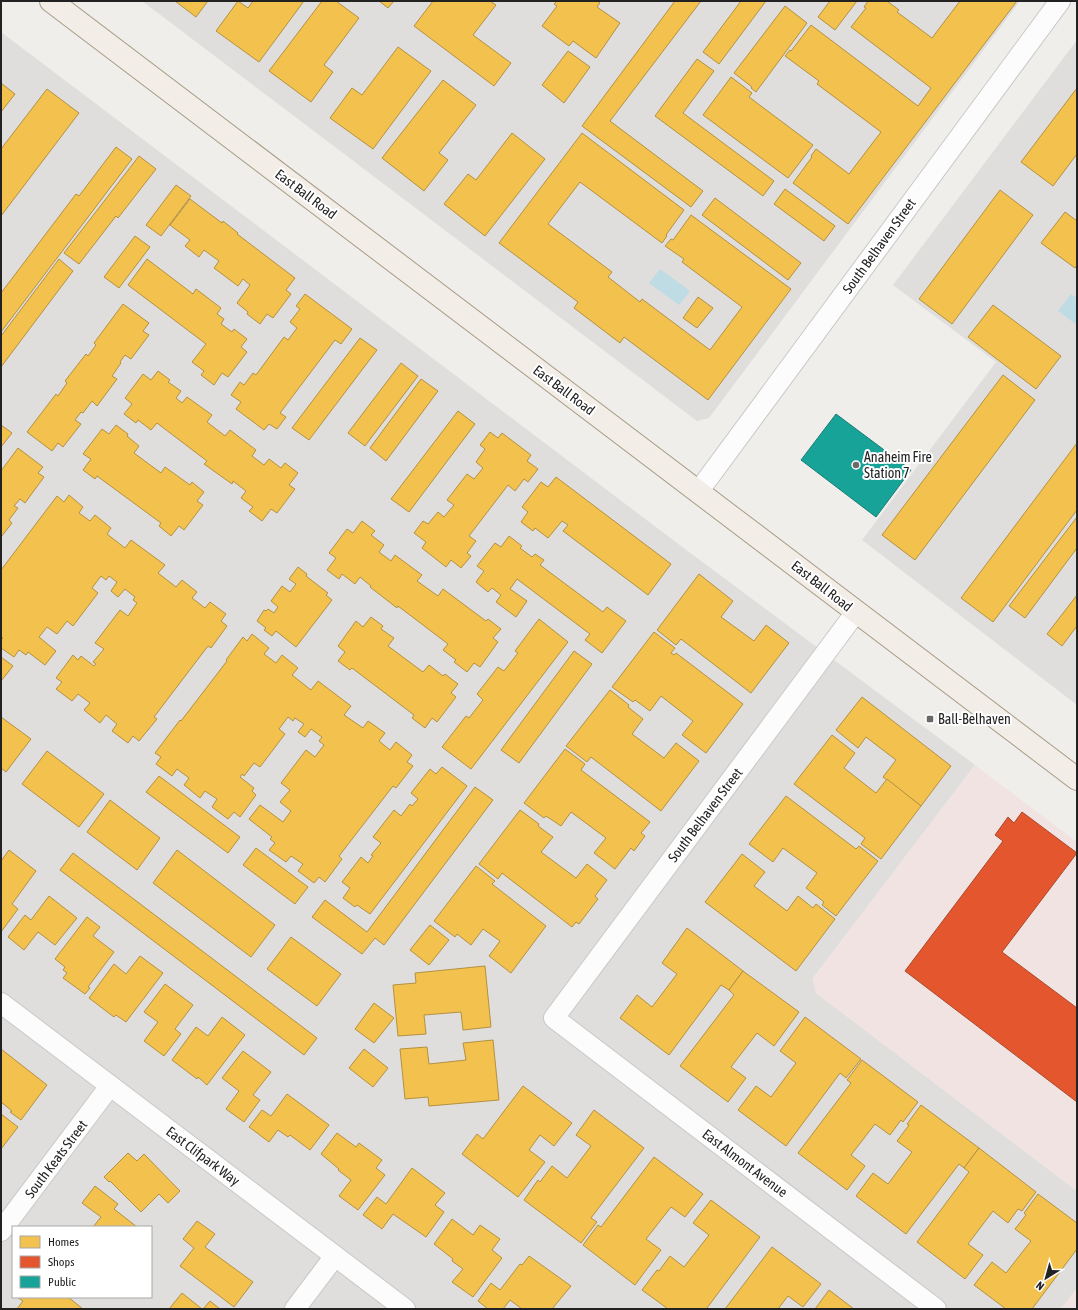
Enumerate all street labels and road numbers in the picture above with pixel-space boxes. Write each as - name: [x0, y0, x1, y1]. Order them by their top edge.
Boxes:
- street label: East Ball Road: [272, 166, 340, 222]
- street label: South Belhaven Street: [839, 195, 919, 297]
- street label: East Ball Road: [530, 362, 598, 418]
- street label: East Ball Road: [788, 557, 856, 615]
- street label: South Belhaven Street: [664, 765, 746, 865]
- street label: South Keats Street: [22, 1117, 90, 1201]
- street label: East Clifpark Way: [163, 1123, 243, 1189]
- street label: East Almont Avenue: [699, 1126, 791, 1200]

